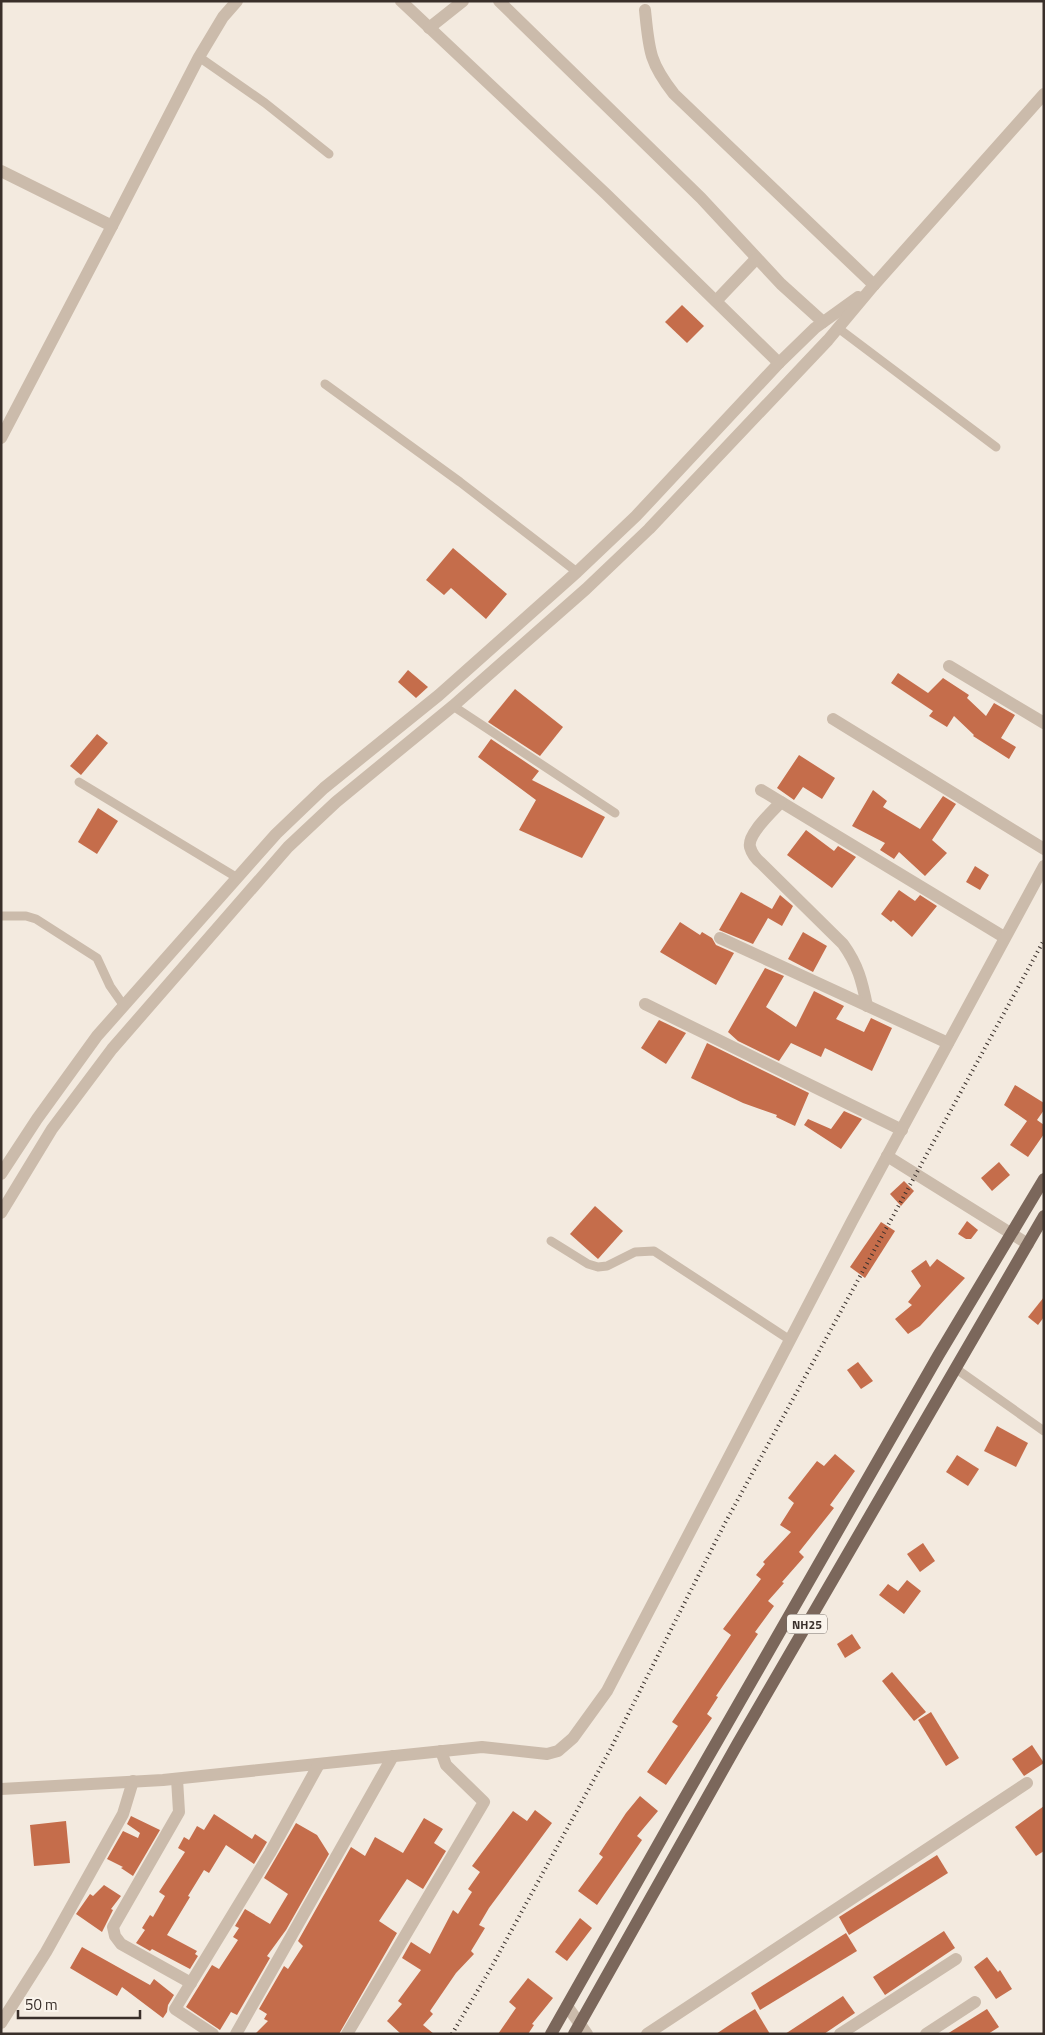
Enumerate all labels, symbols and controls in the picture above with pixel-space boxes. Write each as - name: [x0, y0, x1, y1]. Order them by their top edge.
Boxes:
- road number: NH25: [787, 1615, 827, 1634]
- scale bar: [18, 1988, 140, 2020]
- text: 50 m: [25, 1993, 58, 2016]

